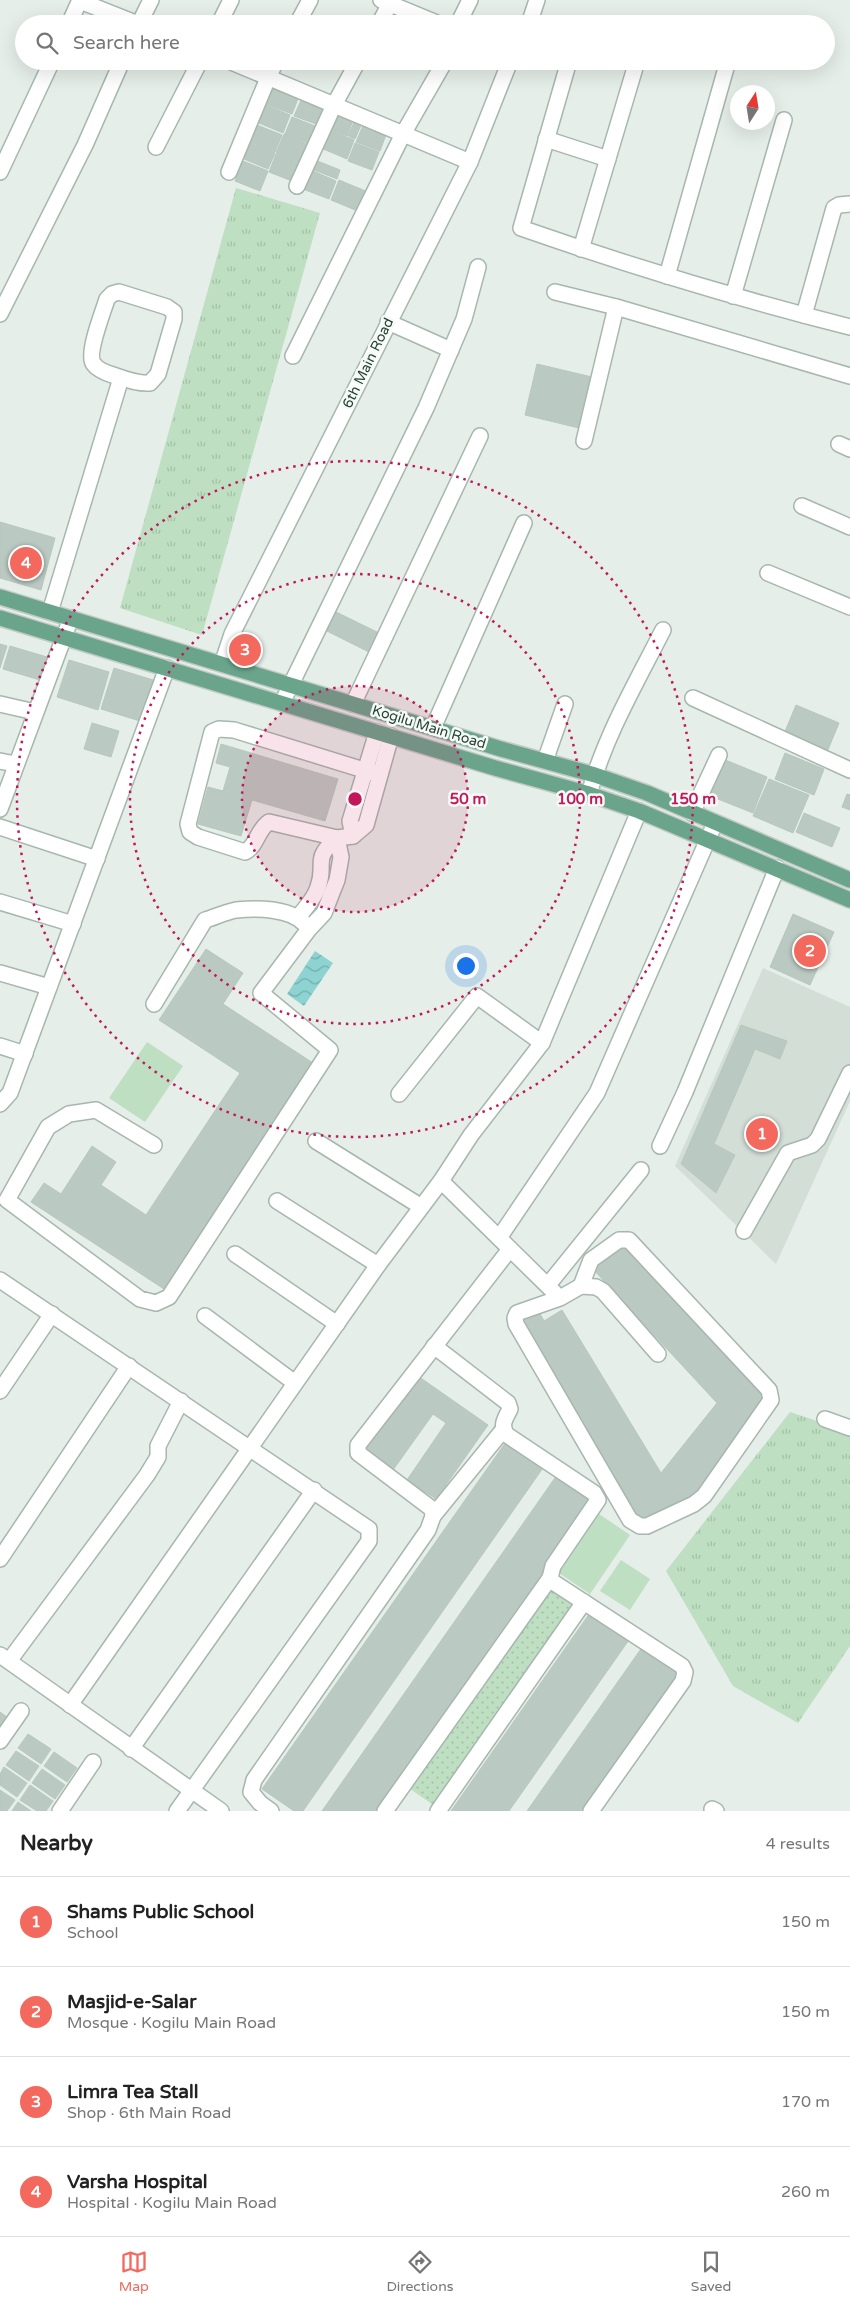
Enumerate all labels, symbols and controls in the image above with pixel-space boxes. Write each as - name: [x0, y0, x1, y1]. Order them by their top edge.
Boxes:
- search box: [15, 15, 835, 70]
- icon: search: [33, 29, 61, 57]
- text: Search here: [73, 32, 180, 54]
- north arrow: [730, 85, 775, 130]
- street label: 6th Main Road: [339, 315, 397, 411]
- pin: 4: [10, 544, 42, 582]
- pin: 3: [229, 631, 261, 669]
- street label: Kogilu Main Road: [370, 702, 488, 752]
- centre of rings: [346, 790, 364, 808]
- text: 50 m: [450, 790, 486, 808]
- text: 100 m: [557, 790, 603, 808]
- text: 150 m: [670, 790, 716, 808]
- pin: 2: [794, 932, 826, 970]
- your location: [453, 953, 479, 979]
- pin: 1: [746, 1115, 778, 1153]
- text: Nearby: [20, 1831, 93, 1856]
- text: 4 results: [766, 1834, 830, 1854]
- text: Shams Public School: [67, 1901, 254, 1923]
- text: 1: [31, 1912, 41, 1932]
- text: 150 m: [781, 1912, 830, 1932]
- text: School: [67, 1923, 119, 1943]
- text: Masjid-e-Salar: [67, 1991, 197, 2013]
- text: 2: [31, 2002, 41, 2022]
- text: 150 m: [781, 2002, 830, 2022]
- text: Mosque · Kogilu Main Road: [67, 2013, 276, 2033]
- text: Limra Tea Stall: [67, 2081, 198, 2103]
- text: 3: [31, 2092, 41, 2112]
- text: 170 m: [781, 2092, 830, 2112]
- text: Shop · 6th Main Road: [67, 2103, 231, 2123]
- text: Varsha Hospital: [67, 2171, 208, 2193]
- text: 4: [31, 2182, 41, 2202]
- text: 260 m: [781, 2182, 830, 2202]
- text: Hospital · Kogilu Main Road: [67, 2193, 277, 2213]
- tab: Map: [119, 2248, 149, 2295]
- tab: Directions: [386, 2248, 453, 2295]
- tab: Saved: [691, 2248, 731, 2295]

